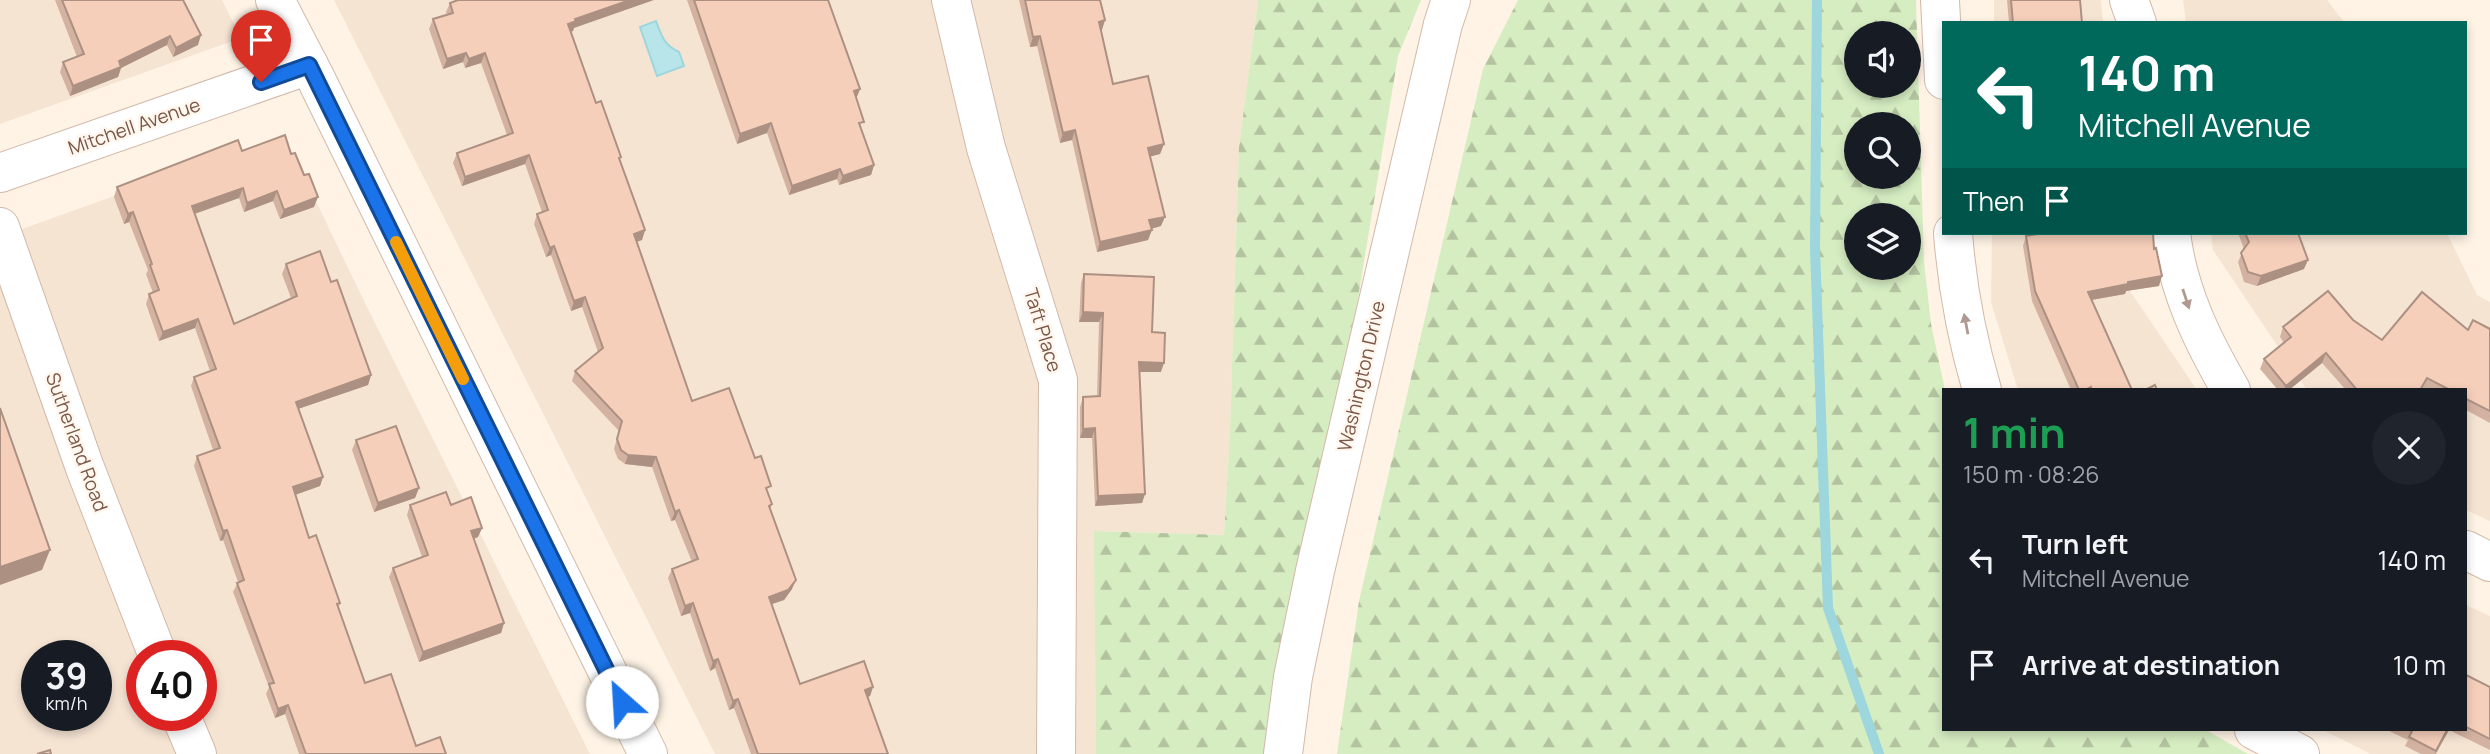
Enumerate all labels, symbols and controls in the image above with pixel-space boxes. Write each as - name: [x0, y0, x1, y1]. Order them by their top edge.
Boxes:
- pin: [231, 10, 291, 82]
- icon: arrive: [242, 21, 280, 59]
- map controls: [1844, 21, 1921, 280]
- button: sound: [1844, 21, 1921, 98]
- text: 140 m: [2078, 39, 2215, 106]
- icon: left: [1963, 49, 2054, 140]
- street label: Mitchell Avenue: [64, 91, 204, 161]
- text: Mitchell Avenue: [2078, 103, 2311, 147]
- button: search: [1844, 112, 1921, 189]
- icon: arrive: [2038, 182, 2076, 220]
- text: Then: [1963, 183, 2024, 219]
- button: layers: [1844, 203, 1921, 280]
- street label: Taft Place: [1018, 285, 1068, 375]
- one-way arrow: [2181, 289, 2191, 310]
- street label: Washington Drive: [1331, 298, 1391, 454]
- one-way arrow: [1960, 313, 1971, 335]
- street label: Sutherland Road: [40, 369, 114, 515]
- text: 1 min: [1963, 403, 2066, 461]
- button: close: [2372, 411, 2446, 485]
- text: 150 m · 08:26: [1963, 458, 2099, 490]
- text: Turn left: [2022, 526, 2129, 562]
- icon: left: [1963, 541, 2001, 579]
- text: 140 m: [2377, 542, 2446, 578]
- text: Mitchell Avenue: [2022, 562, 2189, 594]
- speed limit sign: 40: [126, 640, 217, 731]
- icon: arrive: [1963, 646, 2001, 684]
- text: Arrive at destination: [2022, 647, 2280, 683]
- text: 10 m: [2393, 647, 2446, 683]
- text: 39: [45, 652, 88, 700]
- position arrow: [585, 665, 659, 739]
- text: km/h: [46, 691, 87, 715]

